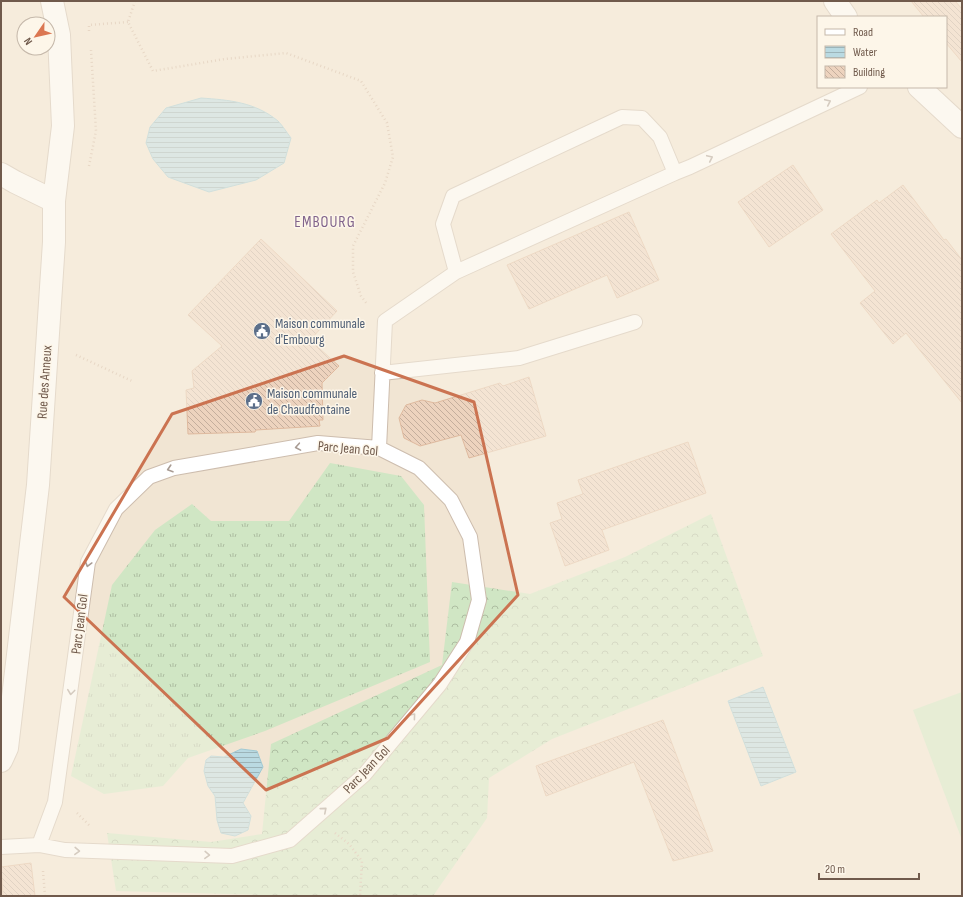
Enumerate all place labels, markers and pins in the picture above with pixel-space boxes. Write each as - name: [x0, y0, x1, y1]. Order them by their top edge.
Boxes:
- place label: Maison communale d'Embourg: [275, 315, 365, 348]
- public building icon: Maison communale d'Embourg: [252, 321, 272, 341]
- place label: Maison communale de Chaudfontaine: [267, 385, 357, 418]
- public building icon: Maison communale de Chaudfontaine: [244, 391, 264, 411]

